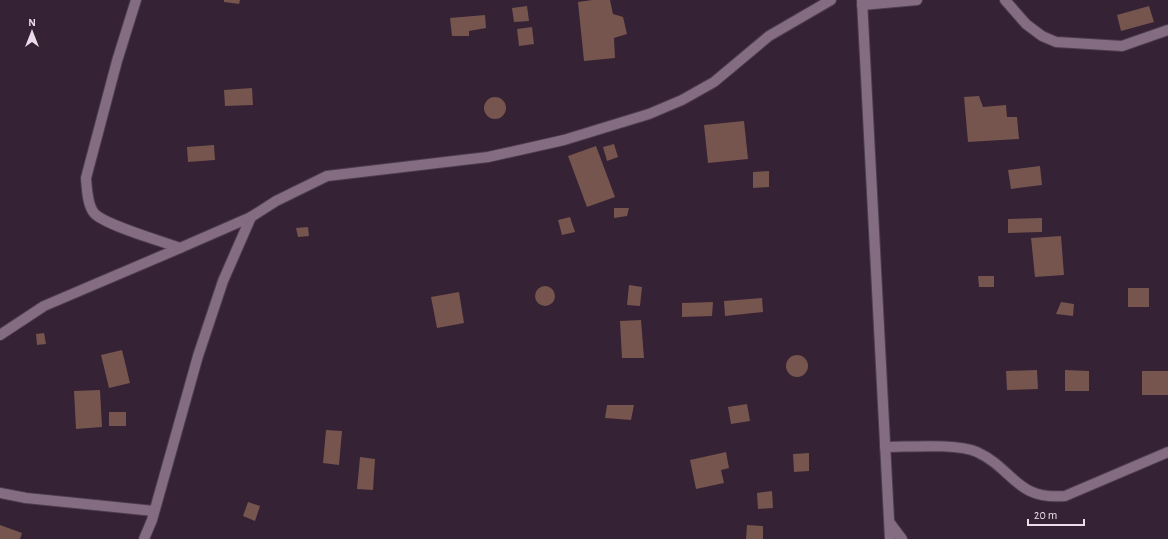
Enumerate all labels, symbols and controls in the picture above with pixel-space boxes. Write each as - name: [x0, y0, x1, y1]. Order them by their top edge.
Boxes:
- north arrow: [12, 12, 52, 52]
- text: N: [28, 17, 36, 28]
- scale bar: [1028, 501, 1084, 527]
- text: 20 m: [1034, 509, 1057, 521]

